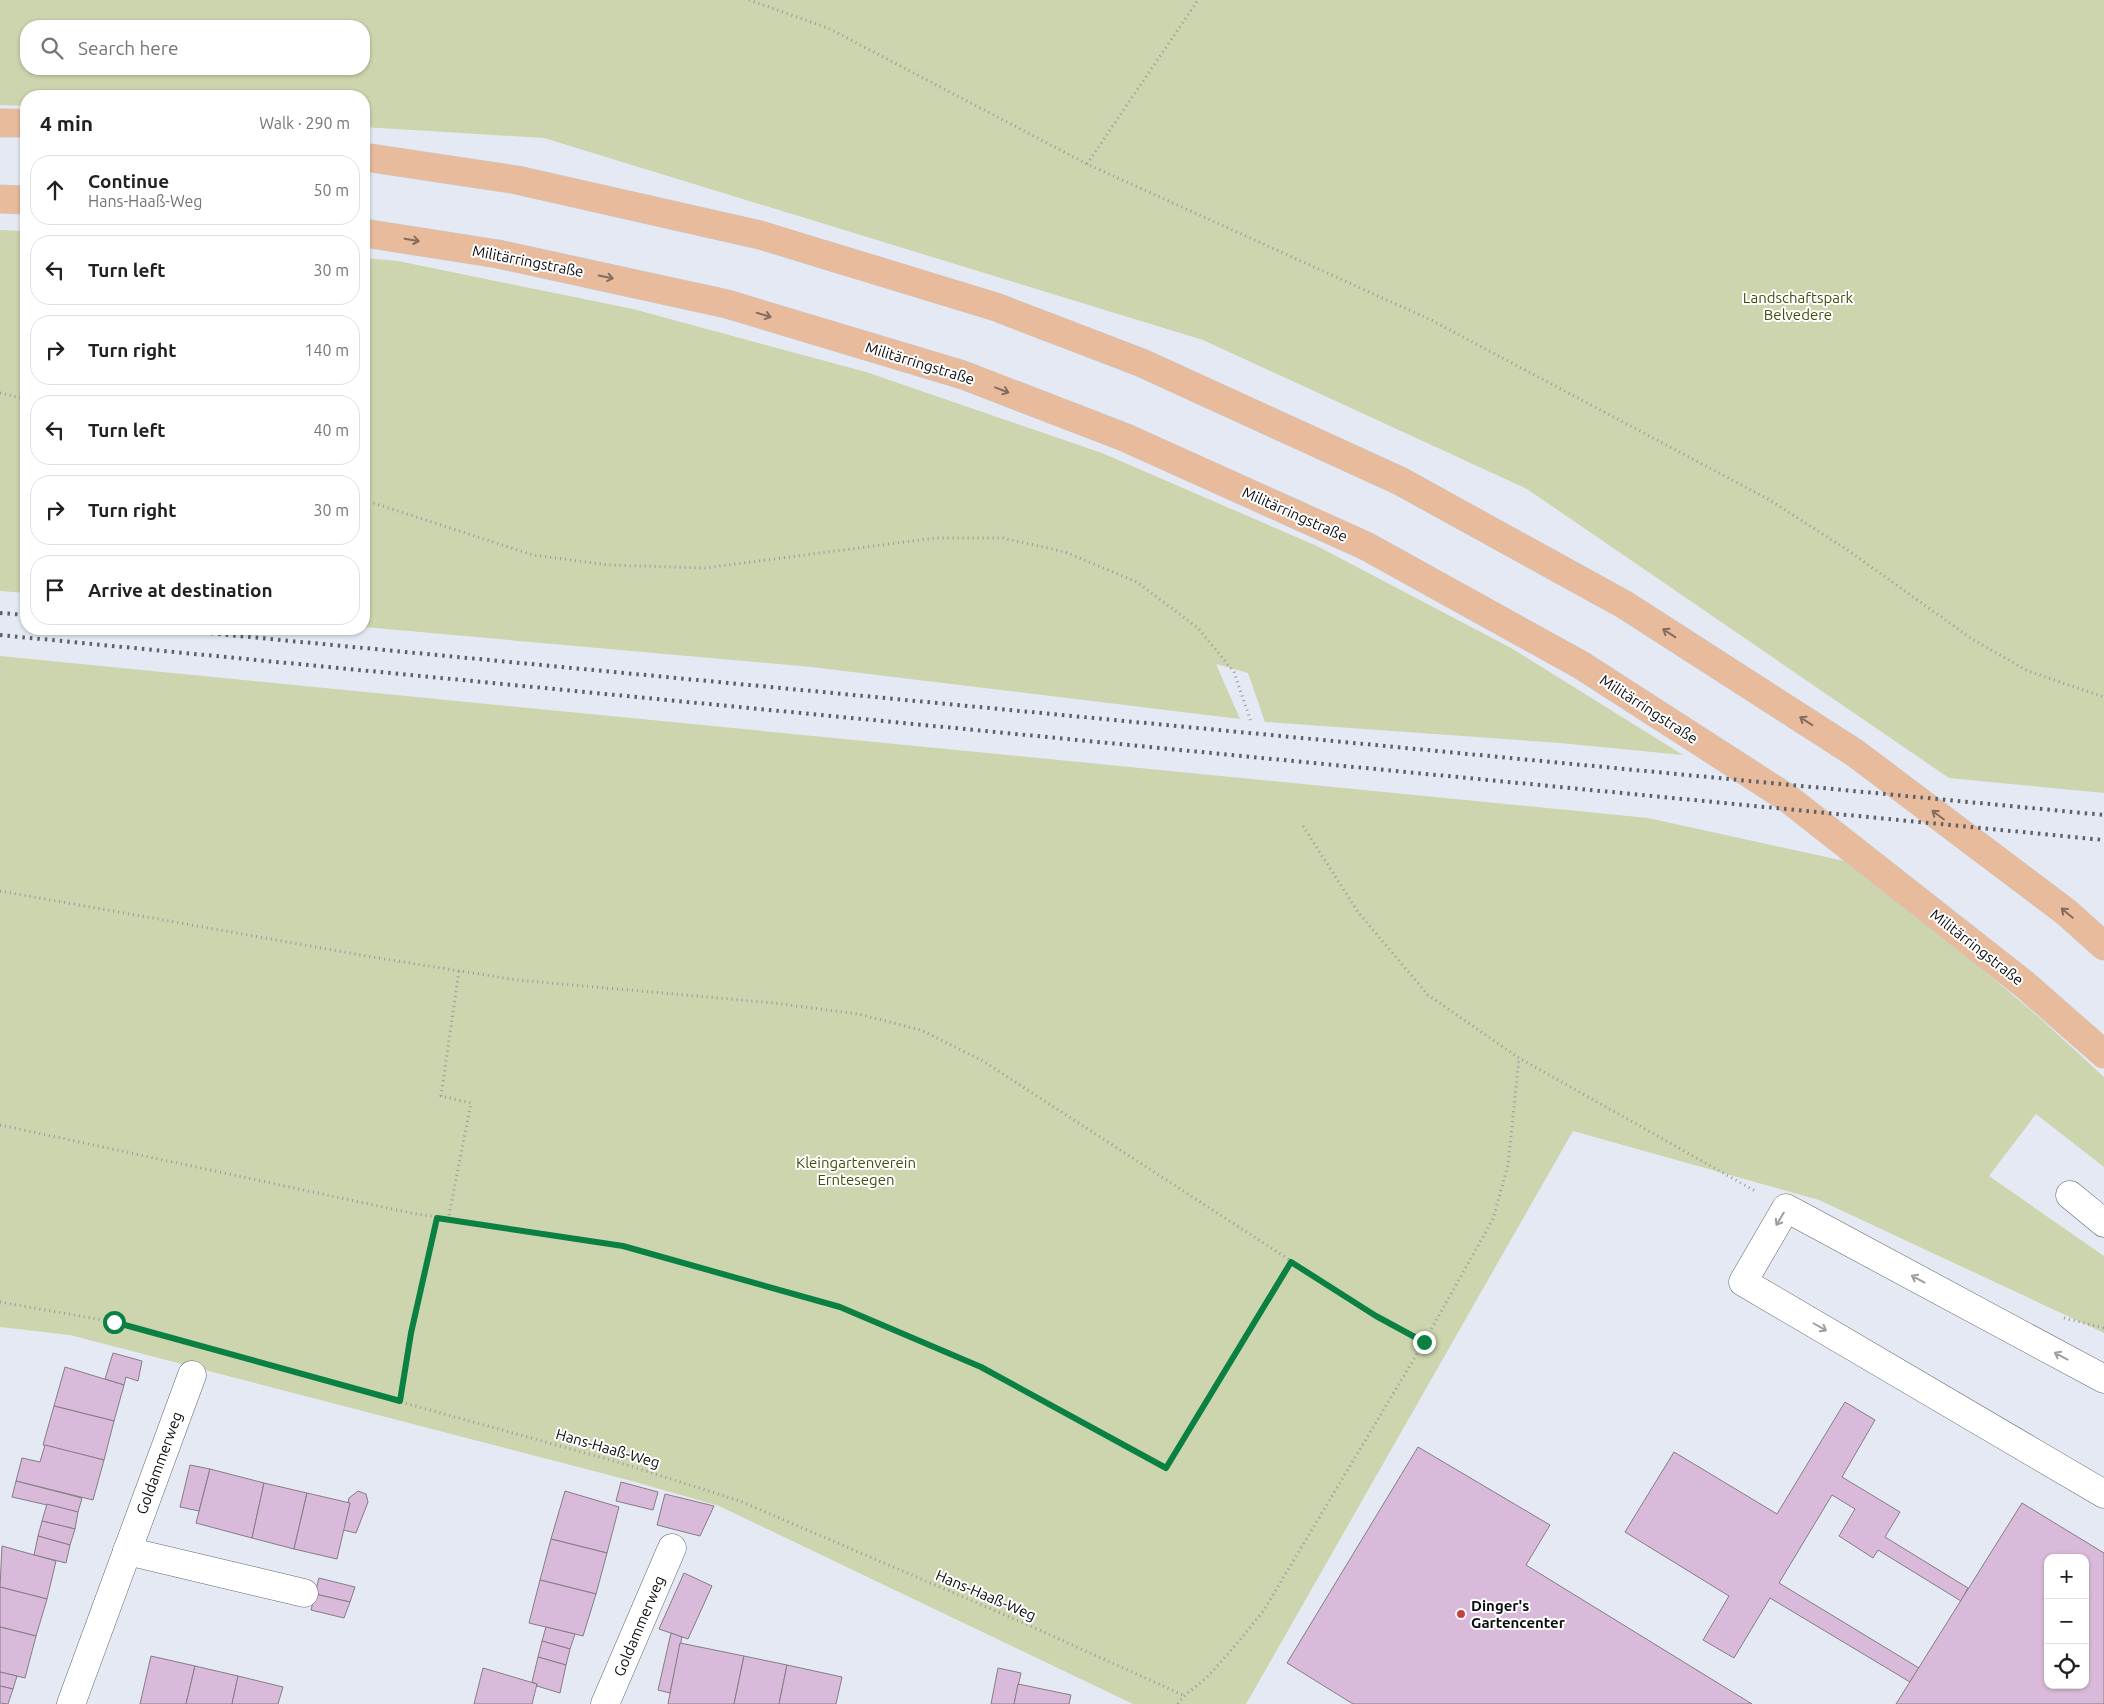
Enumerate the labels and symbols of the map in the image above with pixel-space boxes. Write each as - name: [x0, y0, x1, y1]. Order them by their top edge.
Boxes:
- one-way arrow: [404, 236, 420, 246]
- street label: Militärringstraße: [471, 242, 585, 280]
- one-way arrow: [597, 273, 613, 282]
- park label: Landschaftspark Belvedere: [1743, 289, 1854, 323]
- one-way arrow: [755, 310, 771, 320]
- street label: Militärringstraße: [863, 338, 977, 388]
- one-way arrow: [994, 386, 1009, 395]
- street label: Militärringstraße: [1240, 483, 1350, 545]
- one-way arrow: [1662, 628, 1676, 639]
- street label: Militärringstraße: [1597, 671, 1701, 747]
- one-way arrow: [1799, 716, 1813, 726]
- one-way arrow: [1931, 810, 1945, 820]
- street label: Militärringstraße: [1927, 905, 2027, 989]
- one-way arrow: [2061, 908, 2074, 919]
- park label: Kleingartenverein Erntesegen: [796, 1154, 916, 1188]
- one-way arrow: [1774, 1212, 1784, 1226]
- one-way arrow: [1911, 1274, 1926, 1283]
- route start: [103, 1311, 126, 1334]
- one-way arrow: [1813, 1323, 1827, 1333]
- route end: [1413, 1331, 1436, 1354]
- one-way arrow: [2054, 1351, 2069, 1360]
- street label: Goldammerweg: [133, 1409, 185, 1517]
- street label: Hans-Haaß-Weg: [554, 1425, 662, 1471]
- street label: Hans-Haaß-Weg: [933, 1566, 1039, 1624]
- street label: Goldammerweg: [610, 1573, 668, 1679]
- place label: Dinger's Gartencenter: [1471, 1597, 1566, 1631]
- marker: Dinger's Gartencenter: [1455, 1608, 1467, 1620]

